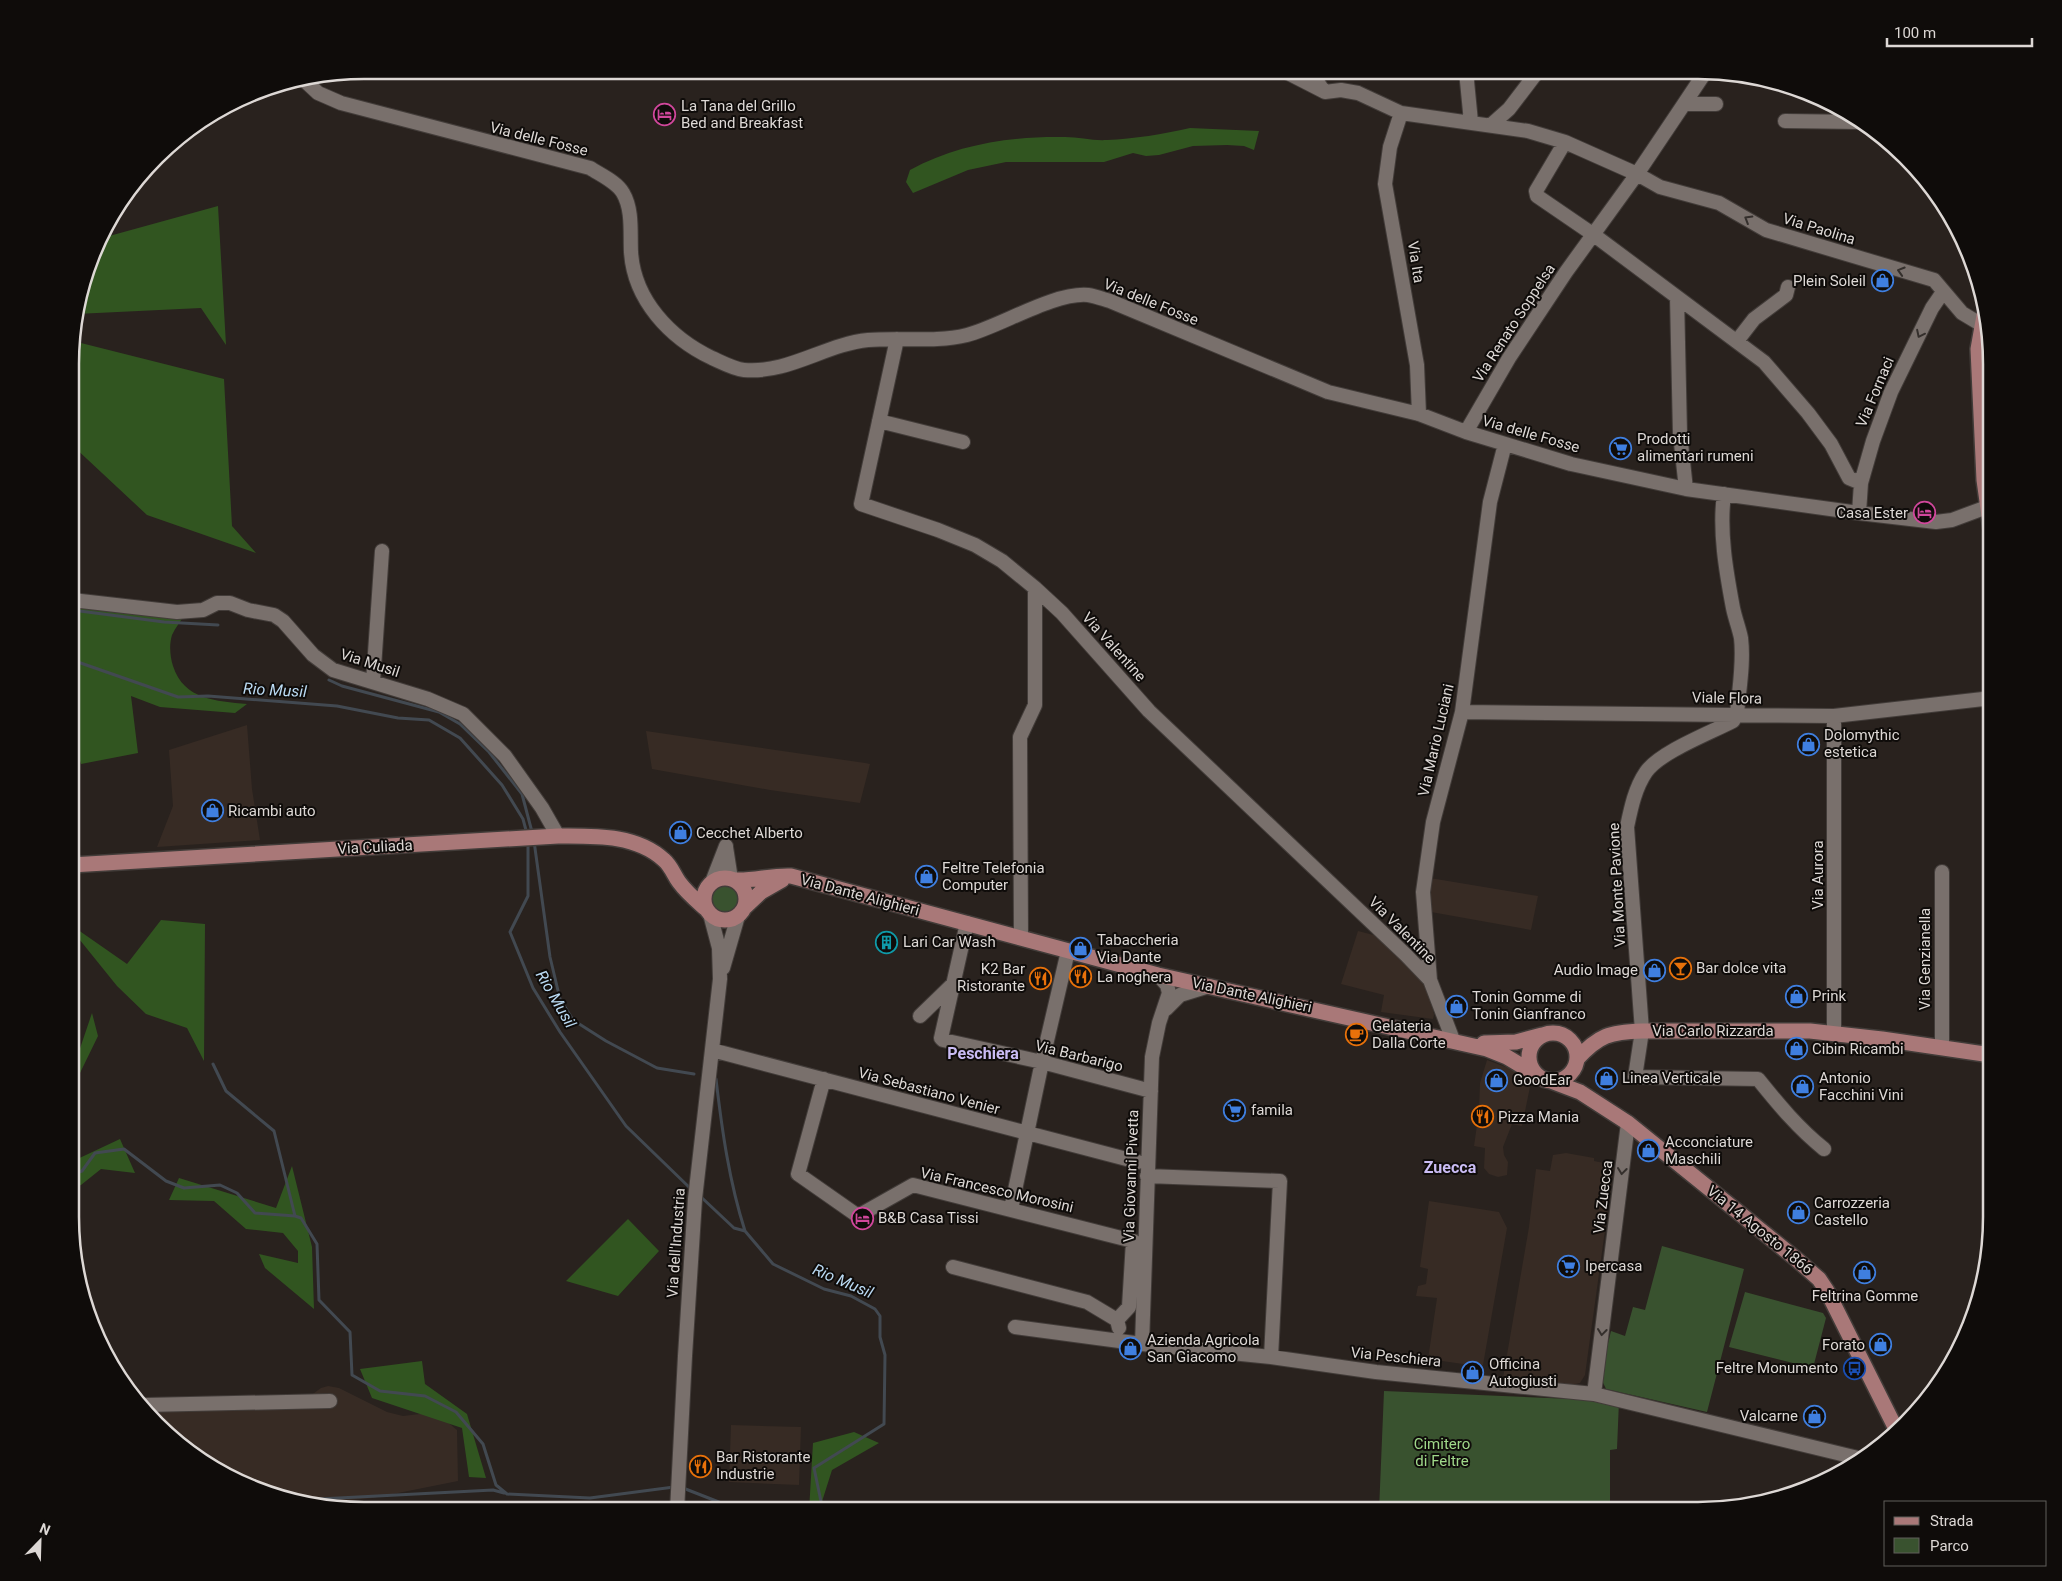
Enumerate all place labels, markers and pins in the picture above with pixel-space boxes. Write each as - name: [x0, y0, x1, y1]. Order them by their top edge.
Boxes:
- place label: La Tana del Grillo Bed and Breakfast: [681, 97, 803, 132]
- hotel icon: La Tana del Grillo Bed and Breakfast: [653, 103, 677, 127]
- shop icon: Plein Soleil: [1870, 269, 1894, 293]
- place label: Plein Soleil: [1793, 272, 1866, 290]
- place label: Prodotti alimentari rumeni: [1637, 430, 1754, 465]
- supermarket icon: Prodotti alimentari rumeni: [1609, 436, 1633, 460]
- hotel icon: Casa Ester: [1912, 501, 1936, 525]
- place label: Casa Ester: [1836, 504, 1908, 522]
- place label: Dolomythic estetica: [1824, 726, 1900, 761]
- shop icon: Dolomythic estetica: [1796, 732, 1820, 756]
- shop icon: Ricambi auto: [200, 799, 224, 823]
- place label: Ricambi auto: [228, 802, 316, 820]
- shop icon: Cecchet Alberto: [668, 821, 692, 845]
- place label: Cecchet Alberto: [696, 824, 803, 842]
- place label: Feltre Telefonia Computer: [942, 859, 1045, 894]
- shop icon: Feltre Telefonia Computer: [914, 865, 938, 889]
- building icon: Lari Car Wash: [875, 930, 899, 954]
- place label: Tabaccheria Via Dante: [1097, 931, 1179, 966]
- place label: Lari Car Wash: [903, 933, 996, 951]
- shop icon: Tabaccheria Via Dante: [1069, 937, 1093, 961]
- bar icon: Bar dolce vita: [1668, 956, 1692, 980]
- shop icon: Audio Image: [1642, 958, 1666, 982]
- place label: Bar dolce vita: [1696, 959, 1786, 977]
- place label: K2 Bar Ristorante: [957, 960, 1025, 995]
- place label: Audio Image: [1554, 961, 1638, 979]
- restaurant icon: La noghera: [1069, 965, 1093, 989]
- restaurant icon: K2 Bar Ristorante: [1029, 966, 1053, 990]
- place label: La noghera: [1097, 968, 1171, 986]
- shop icon: Prink: [1784, 984, 1808, 1008]
- place label: Prink: [1812, 987, 1846, 1005]
- place label: Tonin Gomme di Tonin Gianfranco: [1472, 988, 1586, 1023]
- shop icon: Tonin Gomme di Tonin Gianfranco: [1444, 994, 1468, 1018]
- place label: Gelateria Dalla Corte: [1372, 1017, 1446, 1052]
- cafe icon: Gelateria Dalla Corte: [1344, 1023, 1368, 1047]
- shop icon: Cibin Ricambi: [1784, 1037, 1808, 1061]
- place label: Cibin Ricambi: [1812, 1040, 1904, 1058]
- shop icon: Linea Verticale: [1594, 1066, 1618, 1090]
- shop icon: GoodEar: [1485, 1068, 1509, 1092]
- place label: Linea Verticale: [1622, 1069, 1721, 1087]
- place label: Antonio Facchini Vini: [1819, 1069, 1904, 1104]
- place label: GoodEar: [1513, 1071, 1571, 1089]
- shop icon: Antonio Facchini Vini: [1791, 1075, 1815, 1099]
- supermarket icon: famila: [1223, 1098, 1247, 1122]
- place label: famila: [1251, 1101, 1293, 1119]
- restaurant icon: Pizza Mania: [1470, 1105, 1494, 1129]
- place label: Pizza Mania: [1498, 1108, 1579, 1126]
- place label: Acconciature Maschili: [1665, 1133, 1753, 1168]
- shop icon: Acconciature Maschili: [1637, 1139, 1661, 1163]
- place label: Carrozzeria Castello: [1814, 1194, 1890, 1229]
- shop icon: Carrozzeria Castello: [1786, 1200, 1810, 1224]
- hotel icon: B&B Casa Tissi: [850, 1206, 874, 1230]
- place label: B&B Casa Tissi: [878, 1209, 979, 1227]
- supermarket icon: Ipercasa: [1557, 1254, 1581, 1278]
- place label: Ipercasa: [1585, 1257, 1642, 1275]
- shop icon: Feltrina Gomme: [1853, 1261, 1877, 1285]
- place label: Feltrina Gomme: [1812, 1287, 1918, 1305]
- place label: Azienda Agricola San Giacomo: [1147, 1331, 1260, 1366]
- shop icon: Forato: [1869, 1333, 1893, 1357]
- place label: Forato: [1822, 1336, 1865, 1354]
- shop icon: Azienda Agricola San Giacomo: [1119, 1337, 1143, 1361]
- place label: Officina Autogiusti: [1489, 1355, 1557, 1390]
- bus stop icon: Feltre Monumento: [1842, 1356, 1866, 1380]
- place label: Feltre Monumento: [1716, 1359, 1838, 1377]
- shop icon: Officina Autogiusti: [1461, 1361, 1485, 1385]
- shop icon: Valcarne: [1802, 1404, 1826, 1428]
- place label: Valcarne: [1740, 1407, 1798, 1425]
- place label: Bar Ristorante Industrie: [716, 1448, 810, 1483]
- restaurant icon: Bar Ristorante Industrie: [688, 1454, 712, 1478]

